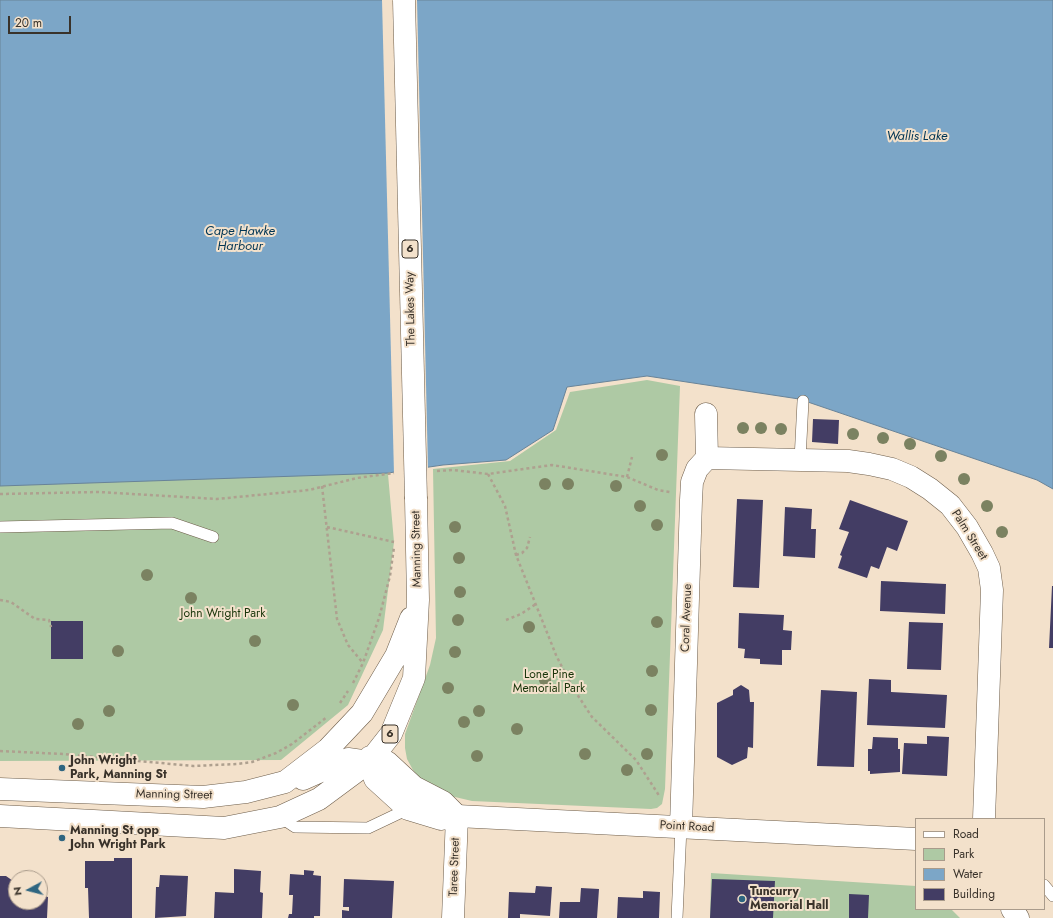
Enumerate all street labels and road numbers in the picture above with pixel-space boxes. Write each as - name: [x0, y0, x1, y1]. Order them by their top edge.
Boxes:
- road number: 6: [402, 240, 418, 258]
- street label: The Lakes Way: [403, 272, 419, 346]
- street label: Palm Street: [948, 507, 990, 563]
- street label: Manning Street: [409, 511, 425, 587]
- street label: Coral Avenue: [679, 584, 695, 652]
- road number: 6: [382, 725, 398, 743]
- street label: Manning Street: [136, 787, 212, 803]
- street label: Point Road: [659, 818, 715, 836]
- street label: Taree Street: [447, 837, 463, 897]

